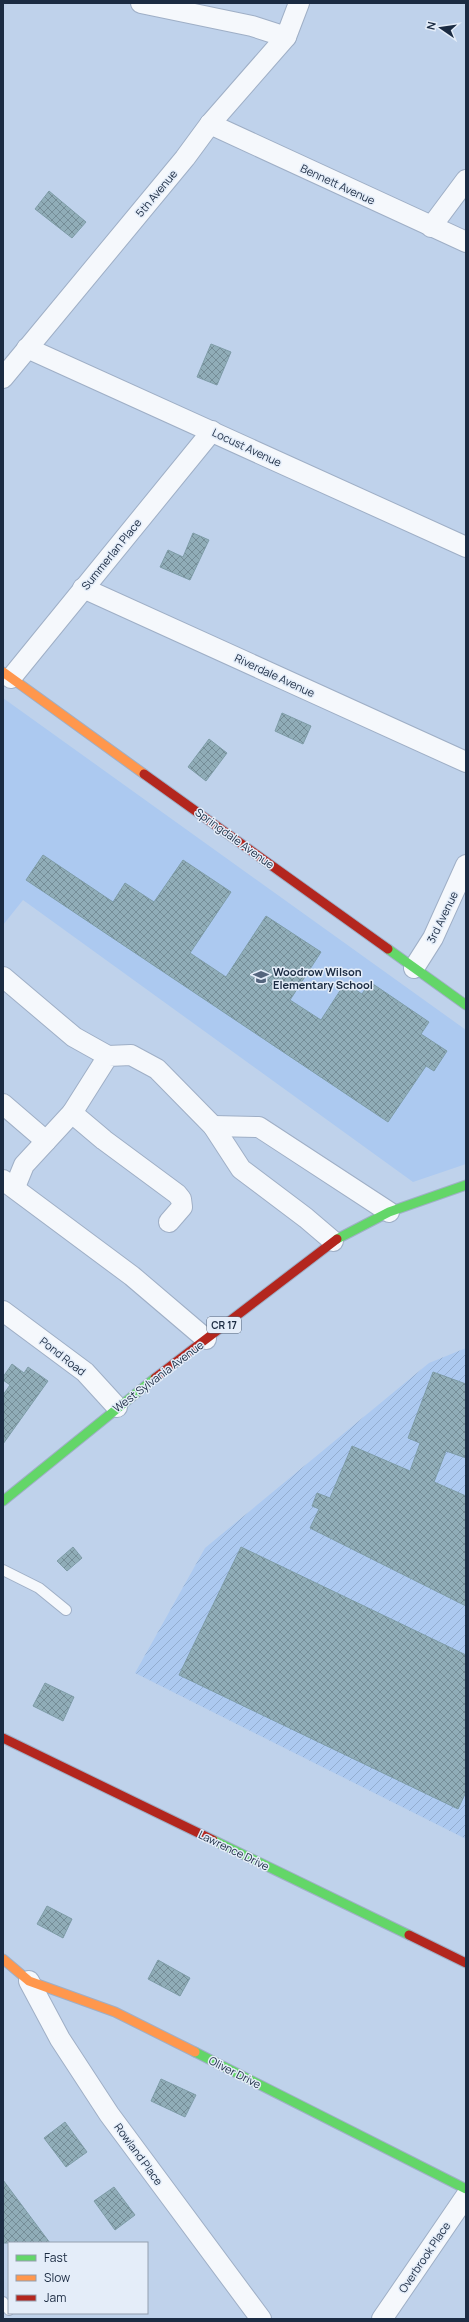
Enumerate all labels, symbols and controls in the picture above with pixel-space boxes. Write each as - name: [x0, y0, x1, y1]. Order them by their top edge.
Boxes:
- north arrow: [421, 8, 461, 48]
- text: N: [423, 20, 439, 31]
- street label: Bennett Avenue: [298, 160, 378, 208]
- street label: 5th Avenue: [132, 166, 180, 220]
- street label: Locust Avenue: [210, 424, 285, 470]
- street label: Summerlan Place: [78, 515, 145, 593]
- street label: Riverdale Avenue: [233, 650, 318, 700]
- street label: Springdale Avenue: [192, 804, 278, 872]
- street label: 3rd Avenue: [423, 888, 461, 946]
- place label: Woodrow Wilson Elementary School: [273, 964, 373, 992]
- school or university icon: Woodrow Wilson Elementary School: [252, 968, 270, 986]
- road number: CR 17: [207, 1317, 241, 1333]
- street label: Pond Road: [37, 1333, 89, 1379]
- street label: West Sylvania Avenue: [110, 1337, 207, 1415]
- street label: Lawrence Drive: [196, 1826, 272, 1874]
- street label: Oliver Drive: [206, 2052, 264, 2092]
- street label: Rowland Place: [111, 2120, 167, 2188]
- street label: Overbrook Place: [395, 2218, 454, 2295]
- legend: [8, 2242, 148, 2314]
- text: Fast: [44, 2249, 68, 2266]
- text: Slow: [44, 2269, 70, 2286]
- text: Jam: [44, 2289, 66, 2306]

